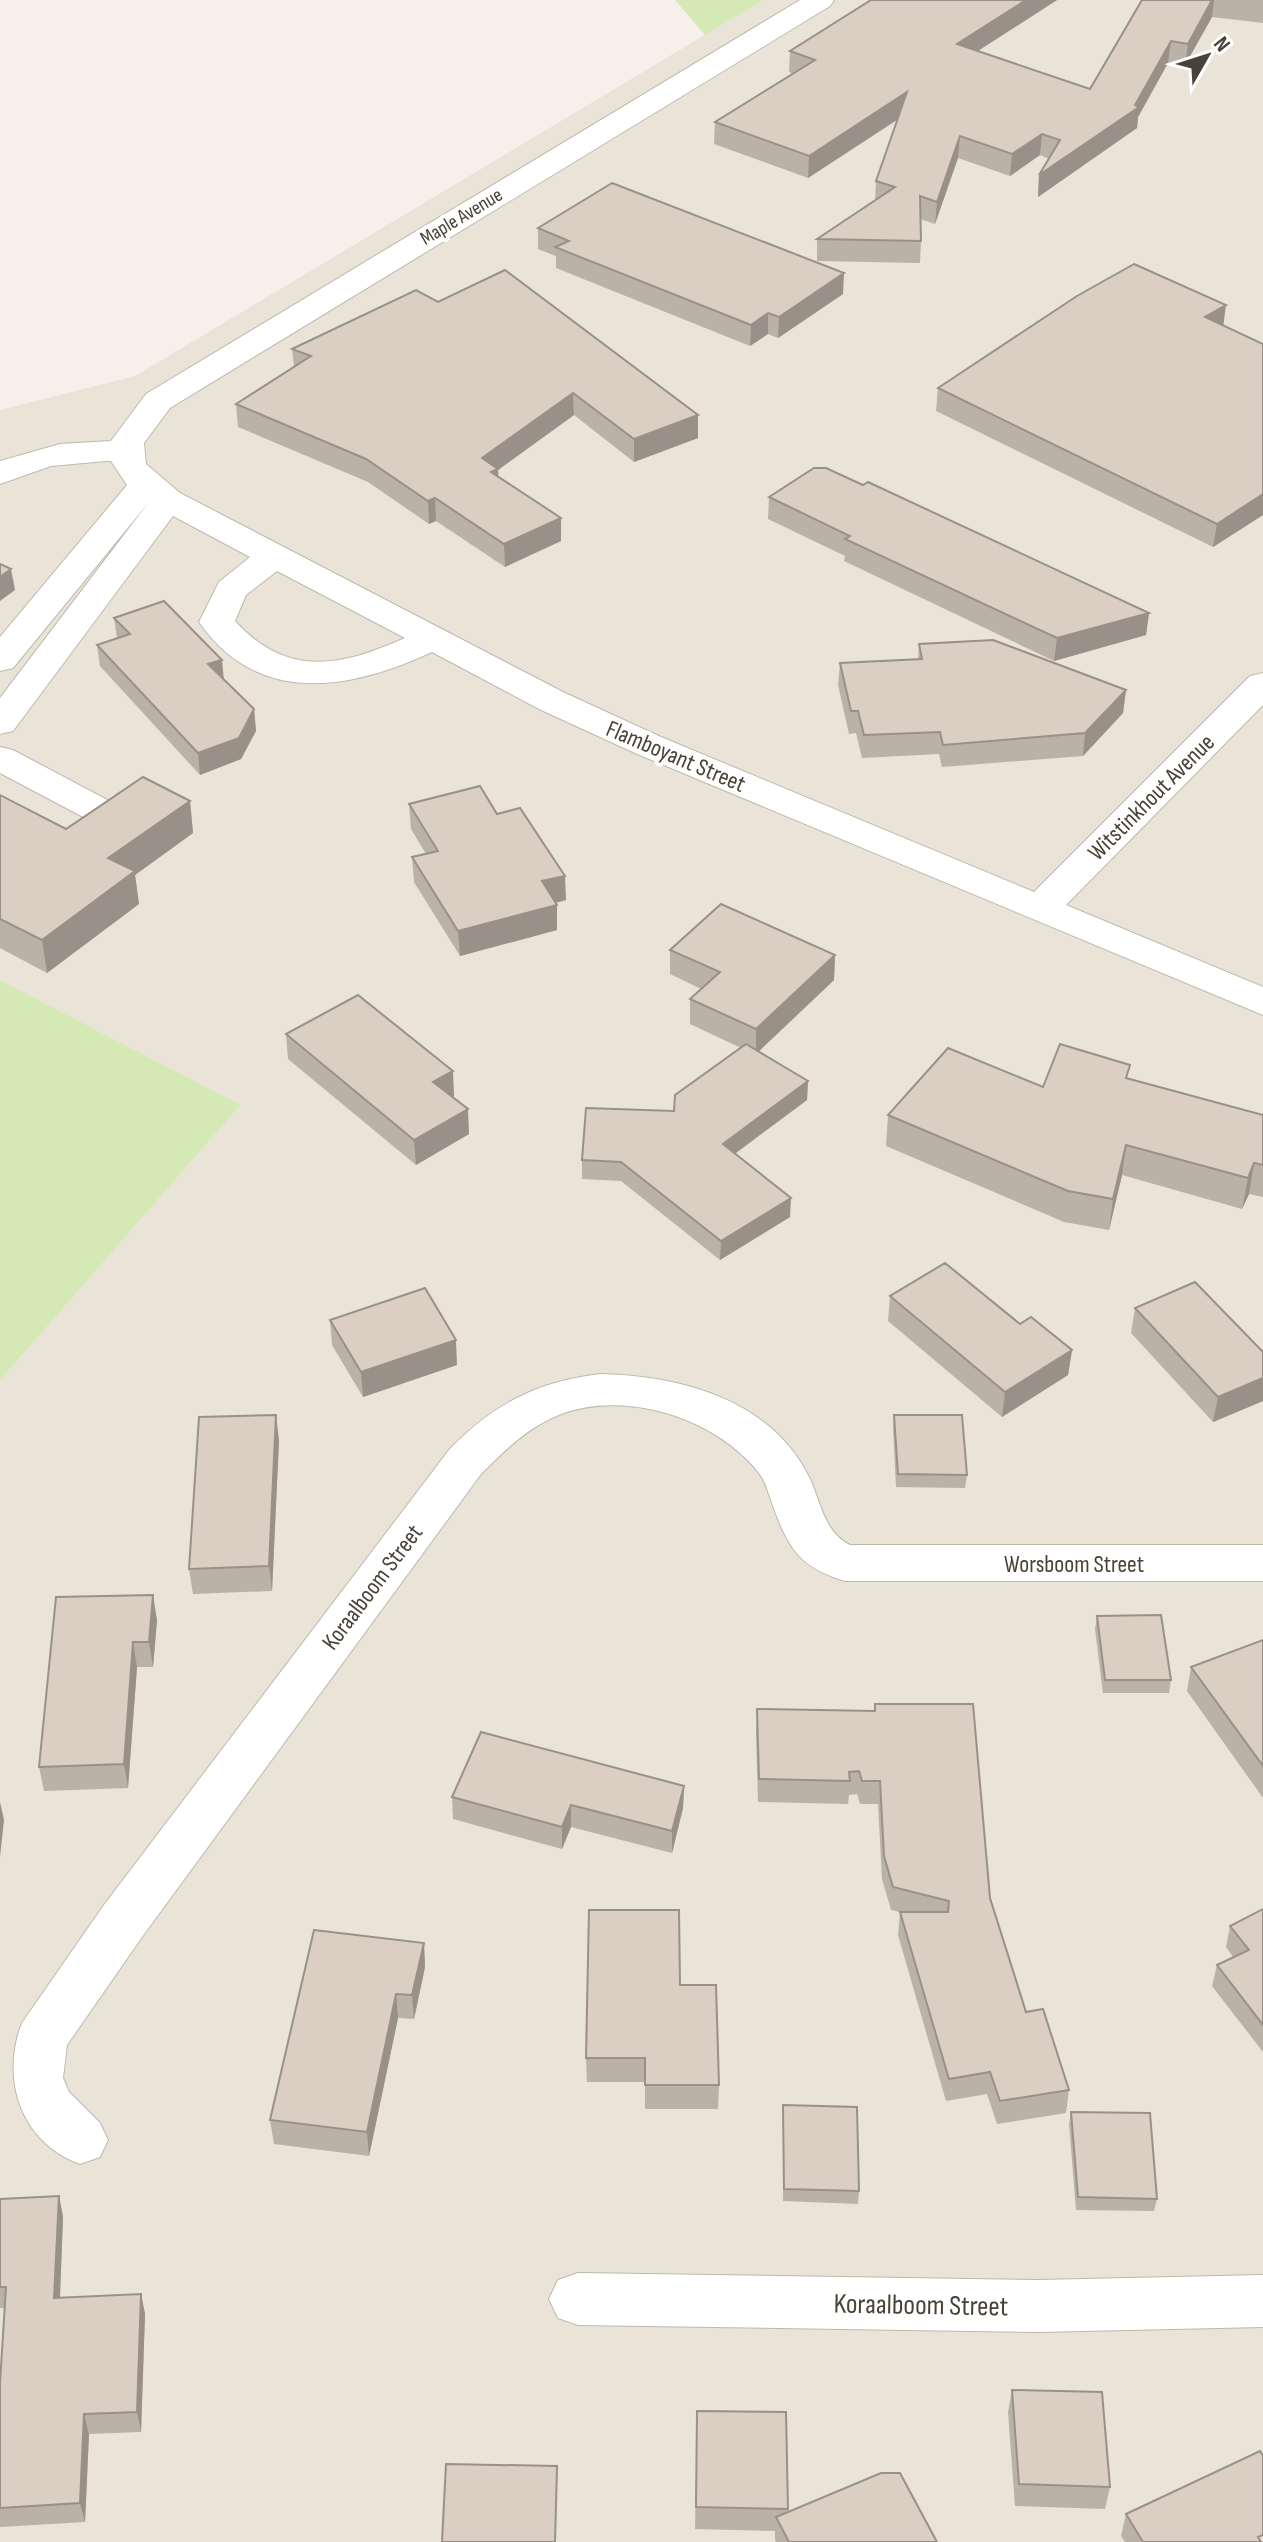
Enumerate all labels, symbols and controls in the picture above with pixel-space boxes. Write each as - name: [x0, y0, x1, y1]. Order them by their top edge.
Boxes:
- north arrow: [1167, 16, 1247, 96]
- text: N: [1207, 31, 1236, 57]
- street label: Maple Avenue: [416, 183, 507, 251]
- street label: Flamboyant Street: [602, 714, 750, 799]
- street label: Witstinkhout Avenue: [1082, 728, 1221, 867]
- street label: Koraalboom Street: [316, 1519, 429, 1656]
- street label: Worsboom Street: [1004, 1550, 1144, 1579]
- street label: Koraalboom Street: [833, 2287, 1009, 2324]

